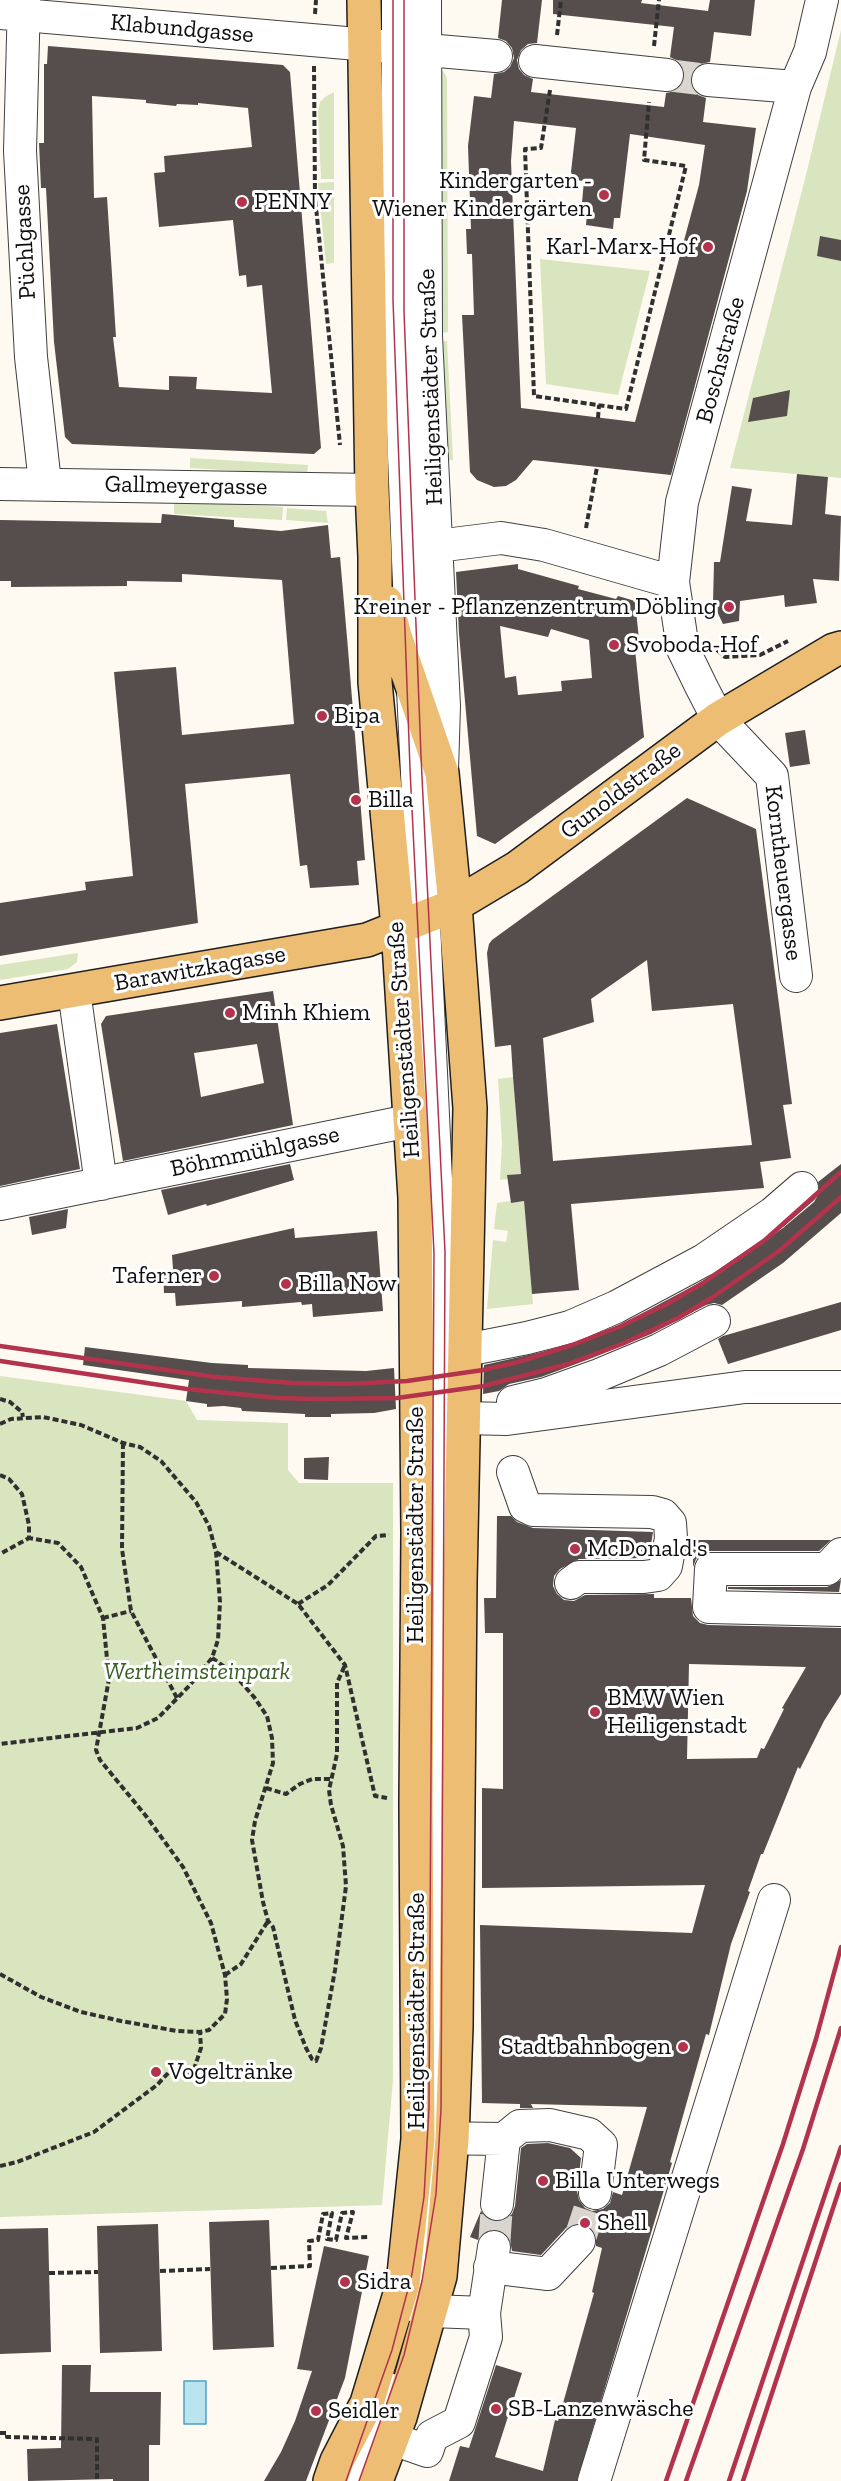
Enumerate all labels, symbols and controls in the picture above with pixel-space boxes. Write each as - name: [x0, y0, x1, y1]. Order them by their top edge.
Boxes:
- street label: Klabundgasse: [109, 8, 255, 50]
- place label: Kindergarten - Wiener Kindergärten: [372, 167, 592, 223]
- street label: Püchlgasse: [8, 184, 42, 300]
- place label: PENNY: [254, 188, 332, 216]
- marker: Kindergarten - Wiener Kindergärten: [597, 188, 611, 202]
- marker: PENNY: [235, 195, 249, 209]
- place label: Karl-Marx-Hof: [546, 233, 696, 261]
- marker: Karl-Marx-Hof: [701, 240, 715, 254]
- street label: Heiligenstädter Straße: [412, 268, 450, 506]
- street label: Boschstraße: [690, 294, 752, 426]
- street label: Gallmeyergasse: [104, 470, 268, 502]
- place label: Kreiner - Pflanzenzentrum Döbling: [353, 593, 717, 621]
- marker: Kreiner - Pflanzenzentrum Döbling: [722, 600, 736, 614]
- place label: Svoboda-Hof: [626, 631, 758, 659]
- marker: Svoboda-Hof: [607, 638, 621, 652]
- place label: Bipa: [334, 702, 380, 730]
- marker: Bipa: [315, 709, 329, 723]
- street label: Gunoldstraße: [555, 736, 687, 846]
- street label: Korntheuergasse: [758, 784, 808, 962]
- place label: Billa: [368, 786, 414, 814]
- marker: Billa: [349, 793, 363, 807]
- street label: Heiligenstädter Straße: [381, 921, 427, 1159]
- street label: Barawitzkagasse: [112, 940, 288, 998]
- place label: Minh Khiem: [242, 999, 370, 1027]
- marker: Minh Khiem: [223, 1006, 237, 1020]
- street label: Böhmmühlgasse: [168, 1120, 342, 1184]
- place label: Taferner: [112, 1262, 202, 1290]
- marker: Taferner: [207, 1269, 221, 1283]
- place label: Billa Now: [298, 1270, 397, 1298]
- marker: Billa Now: [279, 1277, 293, 1291]
- street label: Heiligenstädter Straße: [402, 1406, 430, 1644]
- place label: McDonald's: [587, 1535, 707, 1563]
- marker: McDonald's: [568, 1542, 582, 1556]
- park label: Wertheimsteinpark: [104, 1658, 290, 1686]
- place label: BMW Wien Heiligenstadt: [607, 1684, 747, 1740]
- marker: BMW Wien Heiligenstadt: [588, 1705, 602, 1719]
- street label: Heiligenstädter Straße: [403, 1892, 431, 2130]
- place label: Stadtbahnbogen: [501, 2033, 671, 2061]
- marker: Stadtbahnbogen: [676, 2040, 690, 2054]
- place label: Vogeltränke: [168, 2058, 293, 2086]
- marker: Vogeltränke: [149, 2065, 163, 2079]
- place label: Billa Unterwegs: [555, 2167, 720, 2195]
- marker: Billa Unterwegs: [536, 2174, 550, 2188]
- place label: Shell: [597, 2209, 647, 2237]
- marker: Shell: [578, 2216, 592, 2230]
- place label: Sidra: [357, 2268, 411, 2296]
- marker: Sidra: [338, 2275, 352, 2289]
- place label: SB-Lanzenwäsche: [508, 2395, 693, 2423]
- place label: Seidler: [328, 2397, 400, 2425]
- marker: SB-Lanzenwäsche: [489, 2402, 503, 2416]
- marker: Seidler: [309, 2404, 323, 2418]

